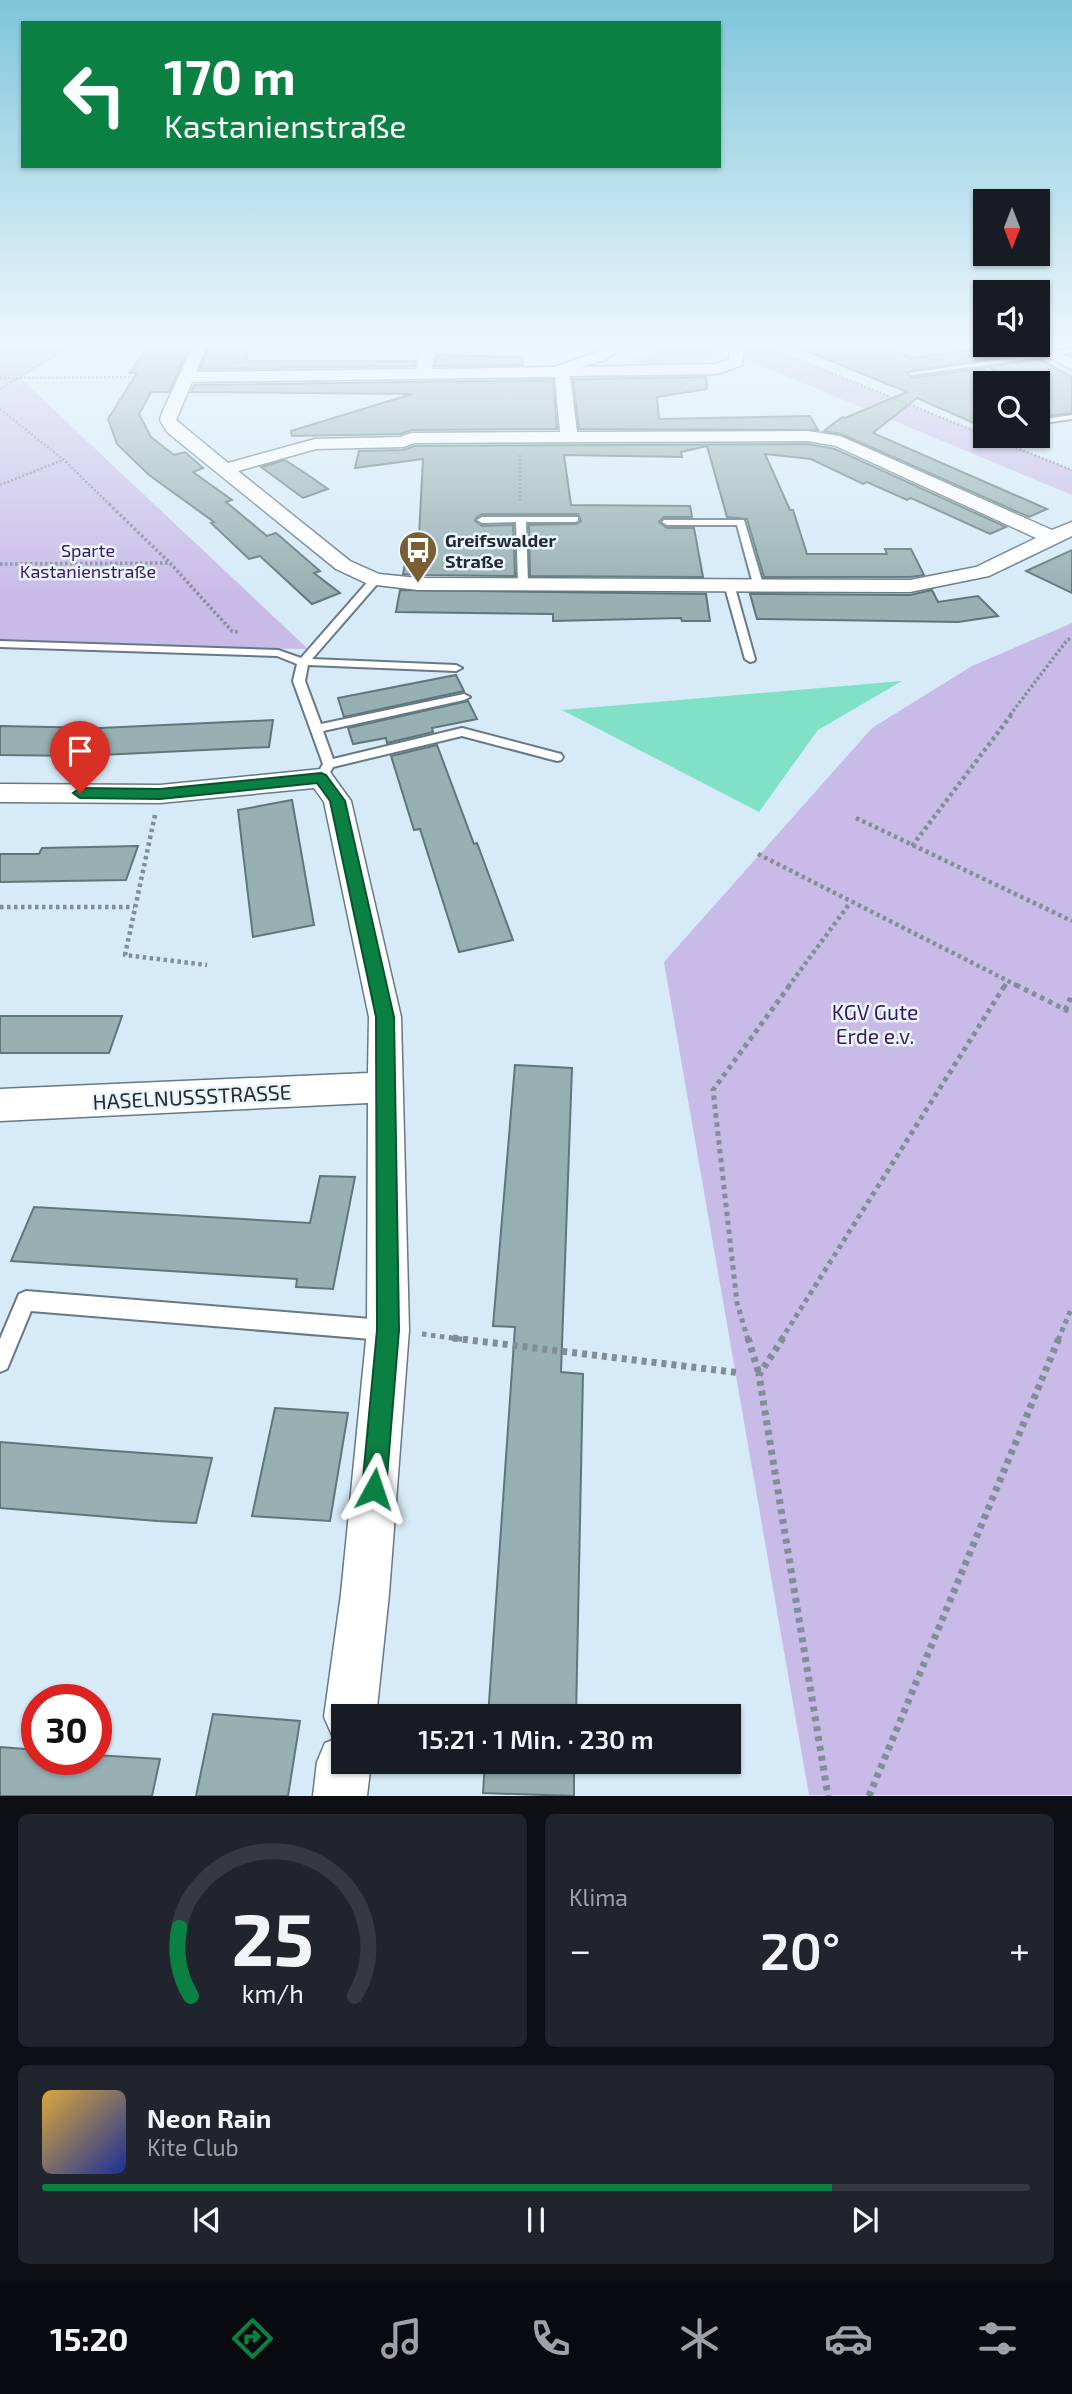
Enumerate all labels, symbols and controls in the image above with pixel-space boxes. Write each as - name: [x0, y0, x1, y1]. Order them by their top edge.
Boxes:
- text: 170 m: [164, 46, 296, 105]
- icon: left: [49, 49, 140, 140]
- text: Kastanienstraße: [164, 106, 406, 144]
- north arrow: [973, 189, 1050, 266]
- map controls: [973, 189, 1050, 448]
- button: sound: [973, 280, 1050, 357]
- button: search: [973, 371, 1050, 448]
- bus stop icon: Greifswalder Straße: [397, 529, 439, 584]
- place label: Greifswalder Straße: [445, 529, 556, 572]
- park label: Sparte Kastanienstraße: [20, 539, 156, 582]
- pin: [50, 721, 110, 793]
- icon: arrive: [61, 732, 99, 770]
- park label: KGV Gute Erde e.v.: [832, 999, 918, 1048]
- street label: HASELNUSSSTRASSE: [92, 1078, 292, 1114]
- position arrow: [337, 1452, 411, 1526]
- speed limit sign: 30: [21, 1684, 112, 1775]
- text: 15:21 · 1 Min. · 230 m: [418, 1723, 654, 1754]
- text: Klima: [569, 1883, 628, 1911]
- text: 25: [231, 1894, 314, 1982]
- text: 20°: [760, 1918, 840, 1980]
- text: −: [569, 1926, 591, 1972]
- text: +: [1009, 1926, 1030, 1972]
- text: km/h: [241, 1978, 304, 2008]
- text: Neon Rain: [147, 2102, 271, 2133]
- text: Kite Club: [147, 2133, 239, 2161]
- icon: previous: [188, 2201, 226, 2239]
- icon: pause: [517, 2201, 555, 2239]
- icon: next: [846, 2201, 884, 2239]
- icon: directions: [228, 2314, 277, 2363]
- icon: music: [377, 2314, 426, 2363]
- icon: phone: [526, 2314, 575, 2363]
- icon: climate: [675, 2314, 724, 2363]
- icon: car: [824, 2314, 873, 2363]
- icon: filters: [973, 2314, 1022, 2363]
- text: 15:20: [50, 2319, 128, 2357]

